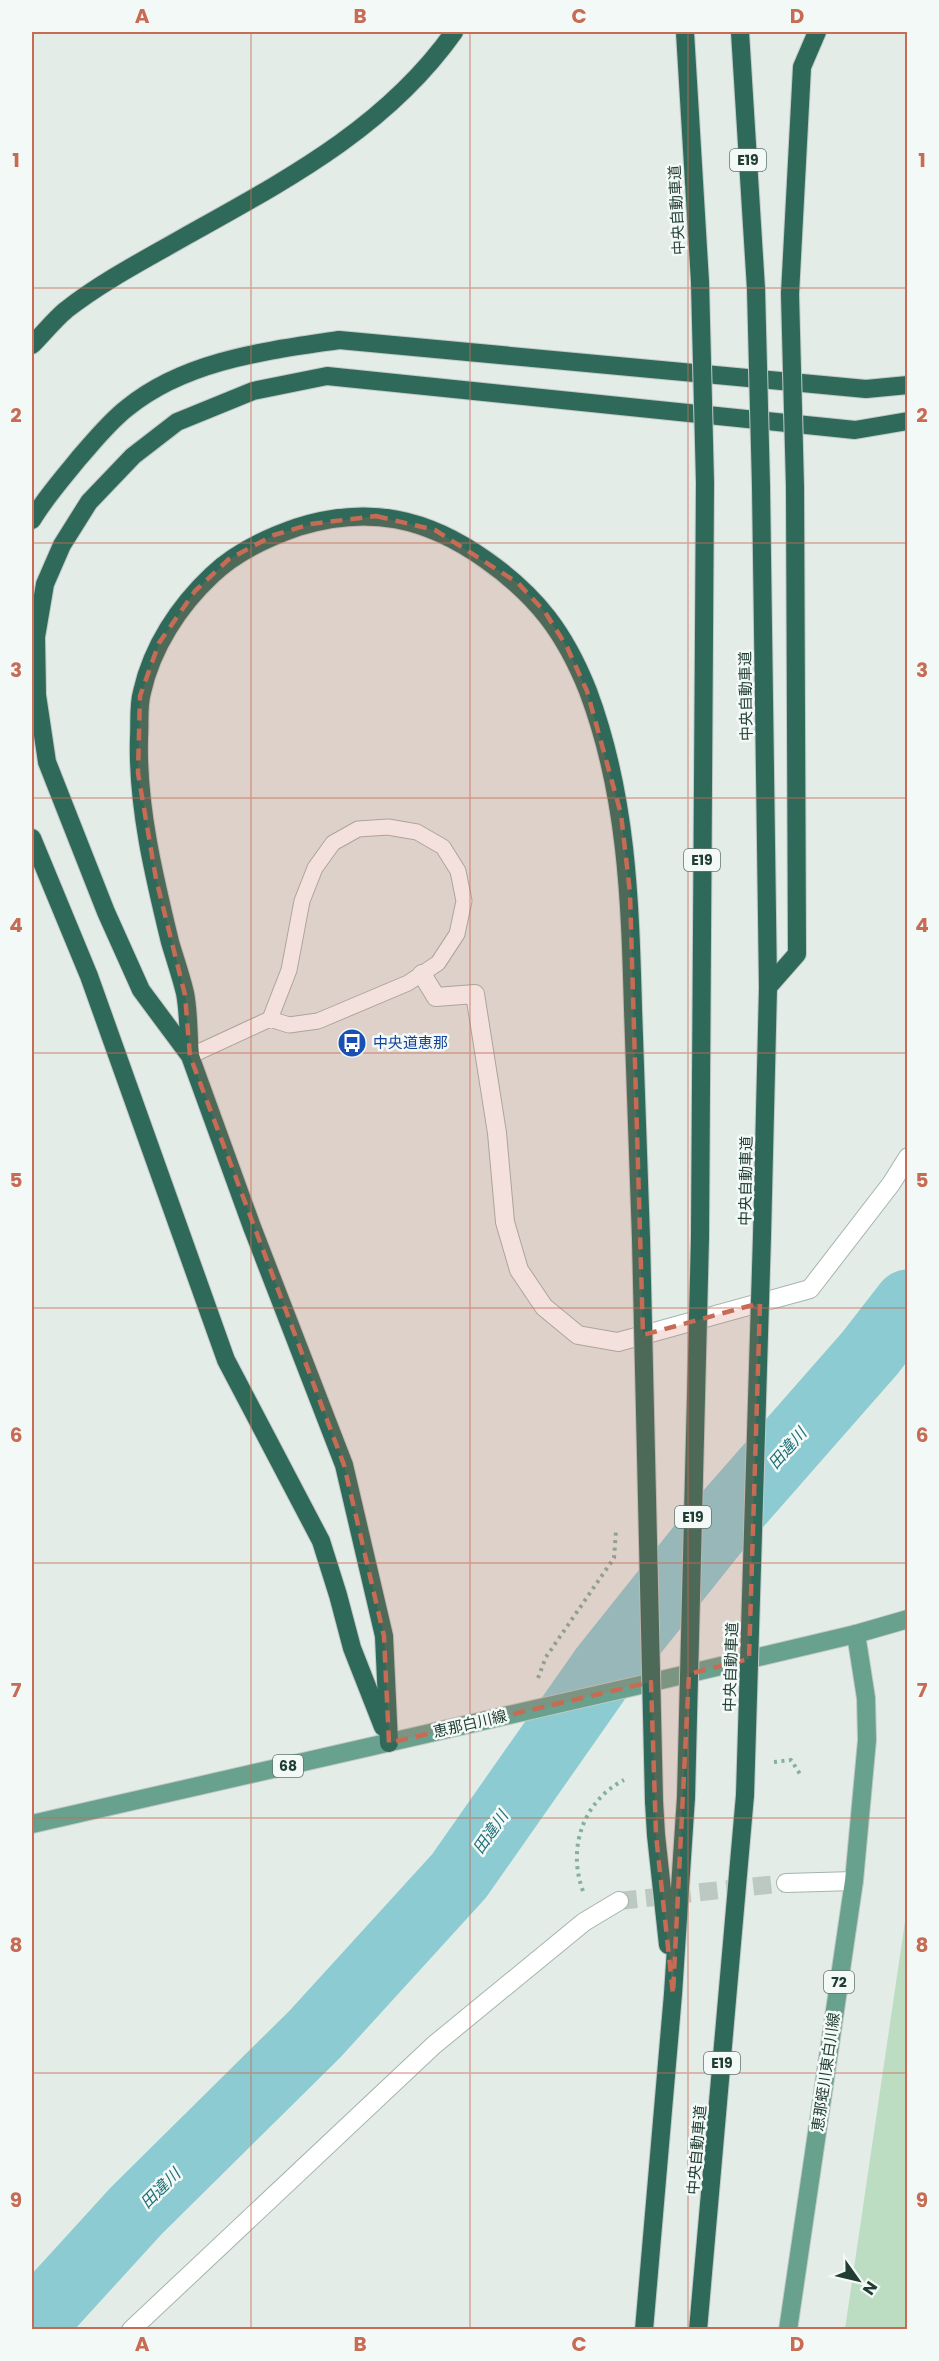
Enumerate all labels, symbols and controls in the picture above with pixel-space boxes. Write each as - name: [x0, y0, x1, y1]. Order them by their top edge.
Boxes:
- text: A: [135, 2, 150, 30]
- text: B: [353, 2, 367, 30]
- text: C: [571, 2, 587, 30]
- text: D: [790, 2, 804, 30]
- text: 1: [12, 146, 20, 174]
- text: 1: [918, 146, 926, 174]
- road number: E19: [730, 149, 766, 171]
- street label: 中央自動車道: [664, 165, 689, 256]
- text: 2: [10, 401, 22, 429]
- text: 2: [916, 401, 928, 429]
- street label: 中央自動車道: [734, 651, 757, 741]
- text: 3: [10, 656, 22, 684]
- text: 3: [916, 656, 928, 684]
- road number: E19: [684, 849, 720, 871]
- text: 4: [9, 911, 23, 939]
- text: 4: [915, 911, 929, 939]
- bus stop icon: 中央道恵那: [336, 1027, 368, 1059]
- place label: 中央道恵那: [373, 1032, 448, 1053]
- street label: 中央自動車道: [734, 1136, 757, 1226]
- text: 5: [10, 1166, 23, 1194]
- text: 5: [916, 1166, 929, 1194]
- text: 6: [10, 1421, 22, 1449]
- water label: 田違川: [763, 1421, 813, 1474]
- text: 6: [916, 1421, 928, 1449]
- road number: E19: [675, 1506, 711, 1528]
- street label: 中央自動車道: [718, 1622, 743, 1712]
- text: 7: [11, 1676, 22, 1704]
- text: 7: [917, 1676, 928, 1704]
- street label: 恵那白川線: [431, 1705, 509, 1742]
- road number: 68: [273, 1755, 303, 1777]
- water label: 田違川: [467, 1804, 515, 1859]
- text: 8: [10, 1931, 22, 1959]
- text: 8: [916, 1931, 928, 1959]
- road number: 72: [824, 1971, 854, 1993]
- street label: 恵那蛭川東白川線: [807, 2011, 844, 2133]
- road number: E19: [704, 2052, 740, 2074]
- street label: 中央自動車道: [682, 2104, 711, 2196]
- water label: 田違川: [135, 2162, 187, 2213]
- text: 9: [10, 2186, 22, 2214]
- text: 9: [916, 2186, 928, 2214]
- north arrow: [828, 2250, 888, 2310]
- text: N: [857, 2277, 883, 2300]
- text: A: [135, 2330, 150, 2358]
- text: B: [353, 2330, 367, 2358]
- text: C: [571, 2330, 587, 2358]
- text: D: [790, 2330, 804, 2358]

